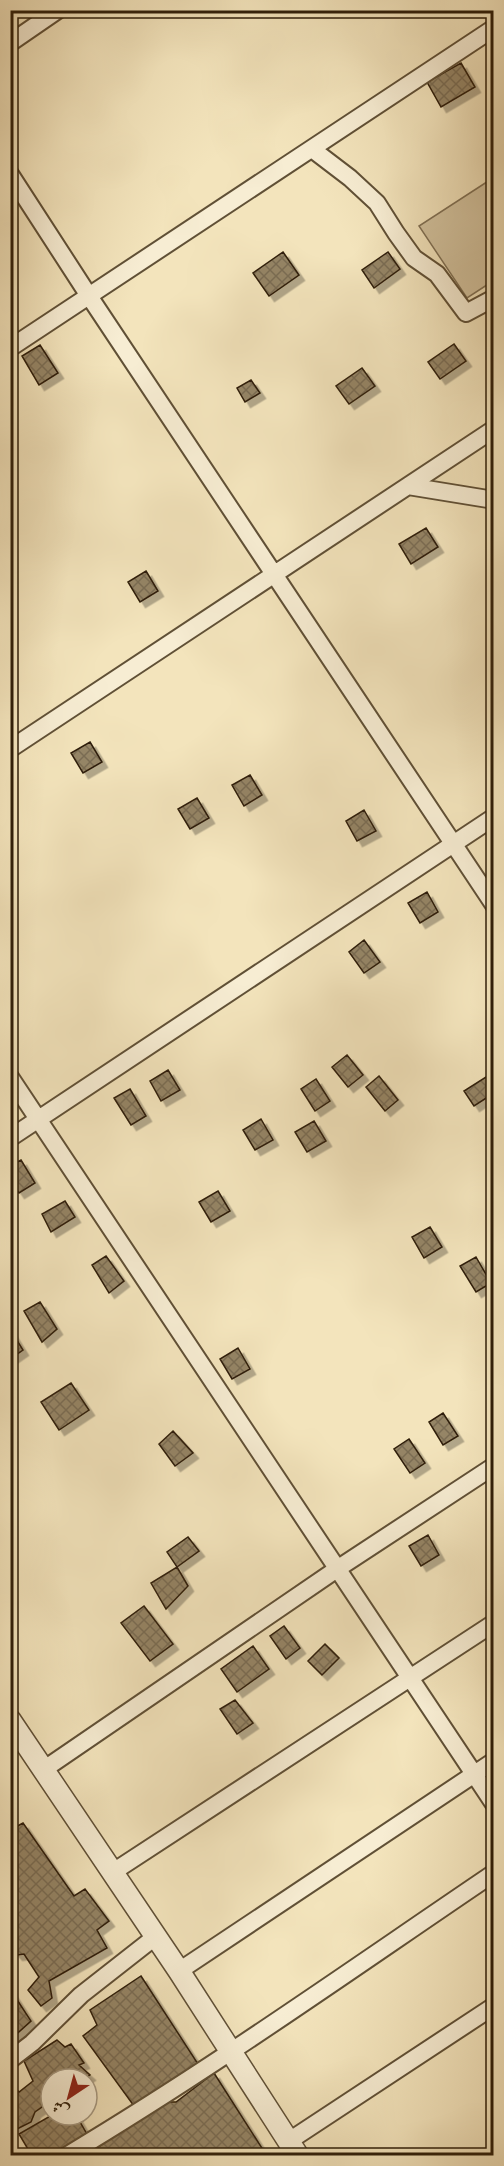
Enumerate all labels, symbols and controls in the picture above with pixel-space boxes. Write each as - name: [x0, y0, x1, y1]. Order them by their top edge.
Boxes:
- north arrow: [39, 2067, 99, 2127]
- text: ش: [48, 2096, 73, 2121]

